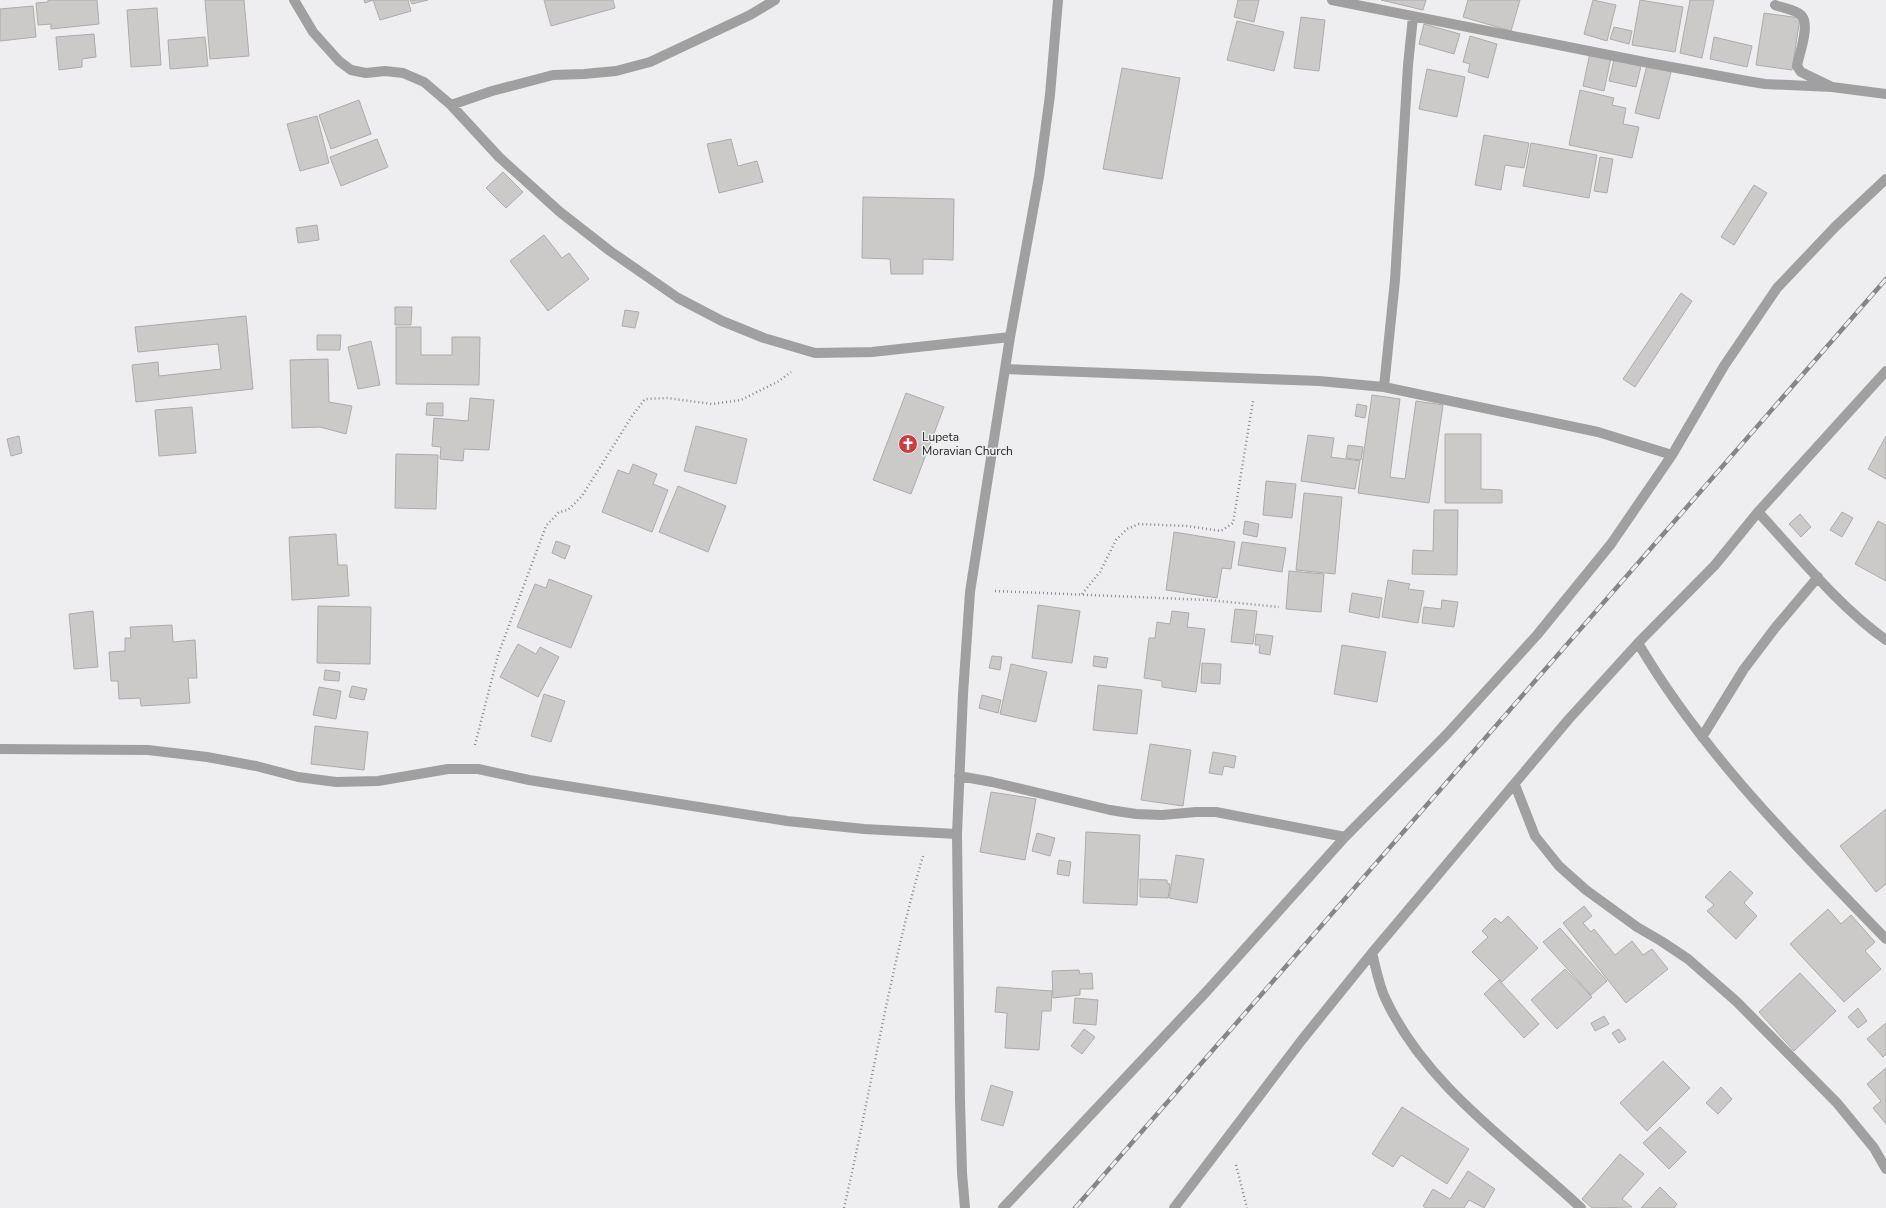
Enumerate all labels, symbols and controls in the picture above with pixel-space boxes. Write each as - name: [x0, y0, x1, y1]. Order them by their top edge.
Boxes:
- place label: Lupeta Moravian Church: [922, 429, 1013, 459]
- church icon: Lupeta Moravian Church: [897, 433, 919, 455]

